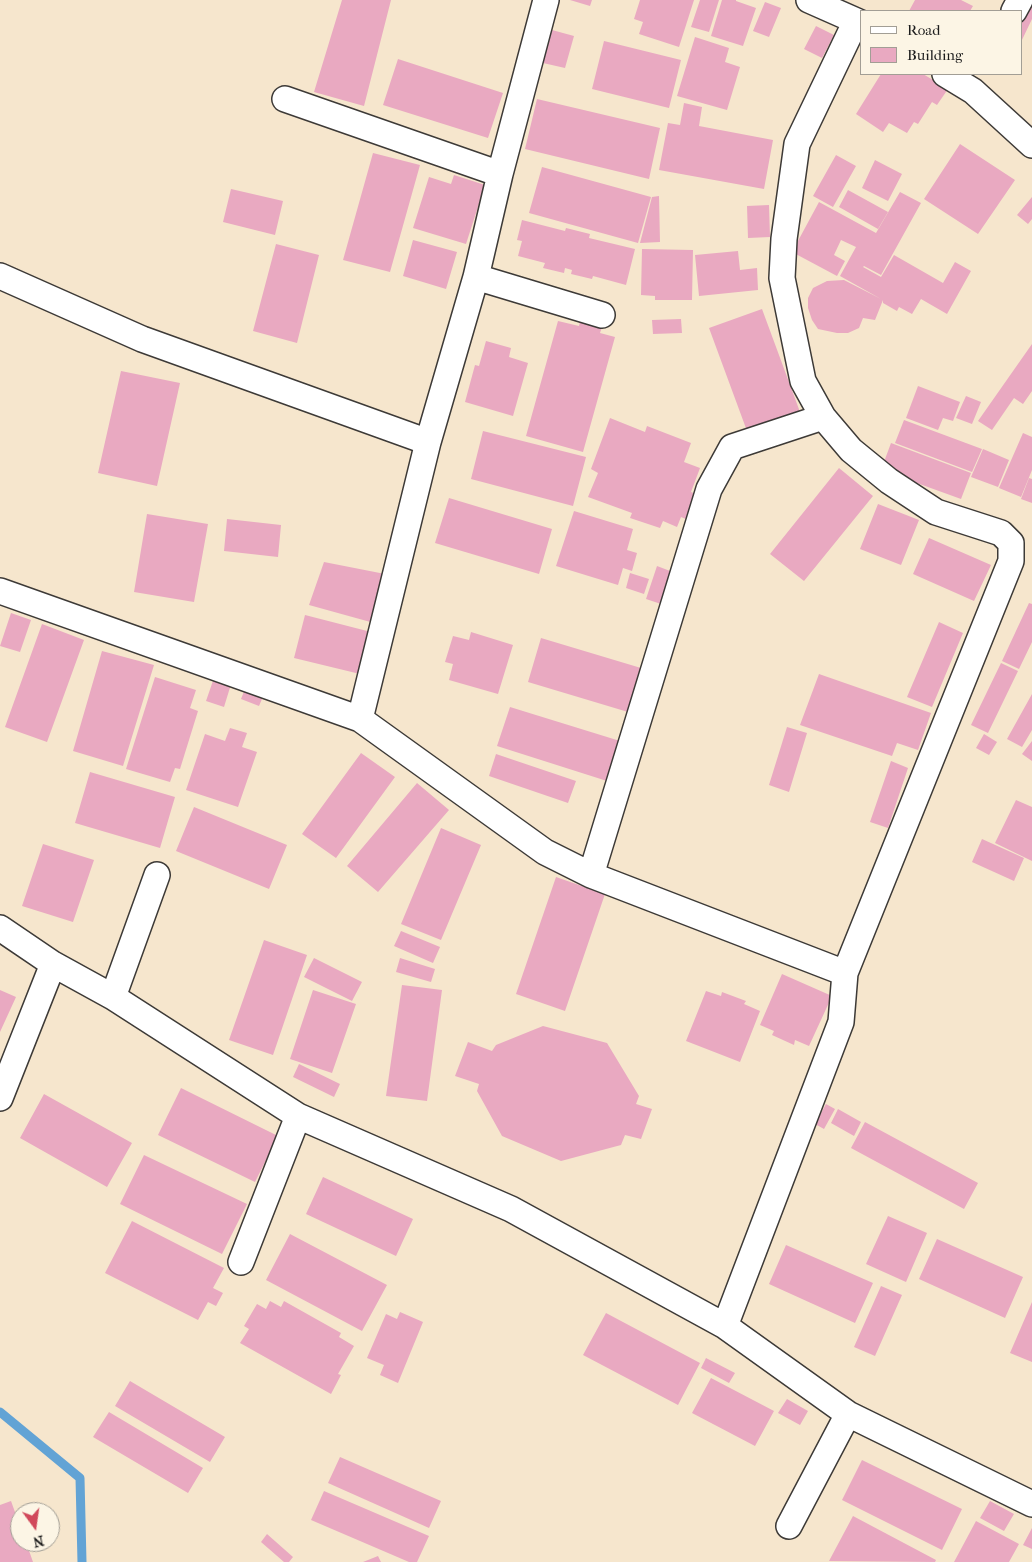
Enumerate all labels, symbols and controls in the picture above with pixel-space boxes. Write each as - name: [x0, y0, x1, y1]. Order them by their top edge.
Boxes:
- legend: [860, 10, 1022, 75]
- text: Road: [907, 21, 940, 39]
- text: Building: [907, 46, 963, 64]
- north arrow: [10, 1502, 60, 1552]
- text: N: [31, 1532, 46, 1551]

